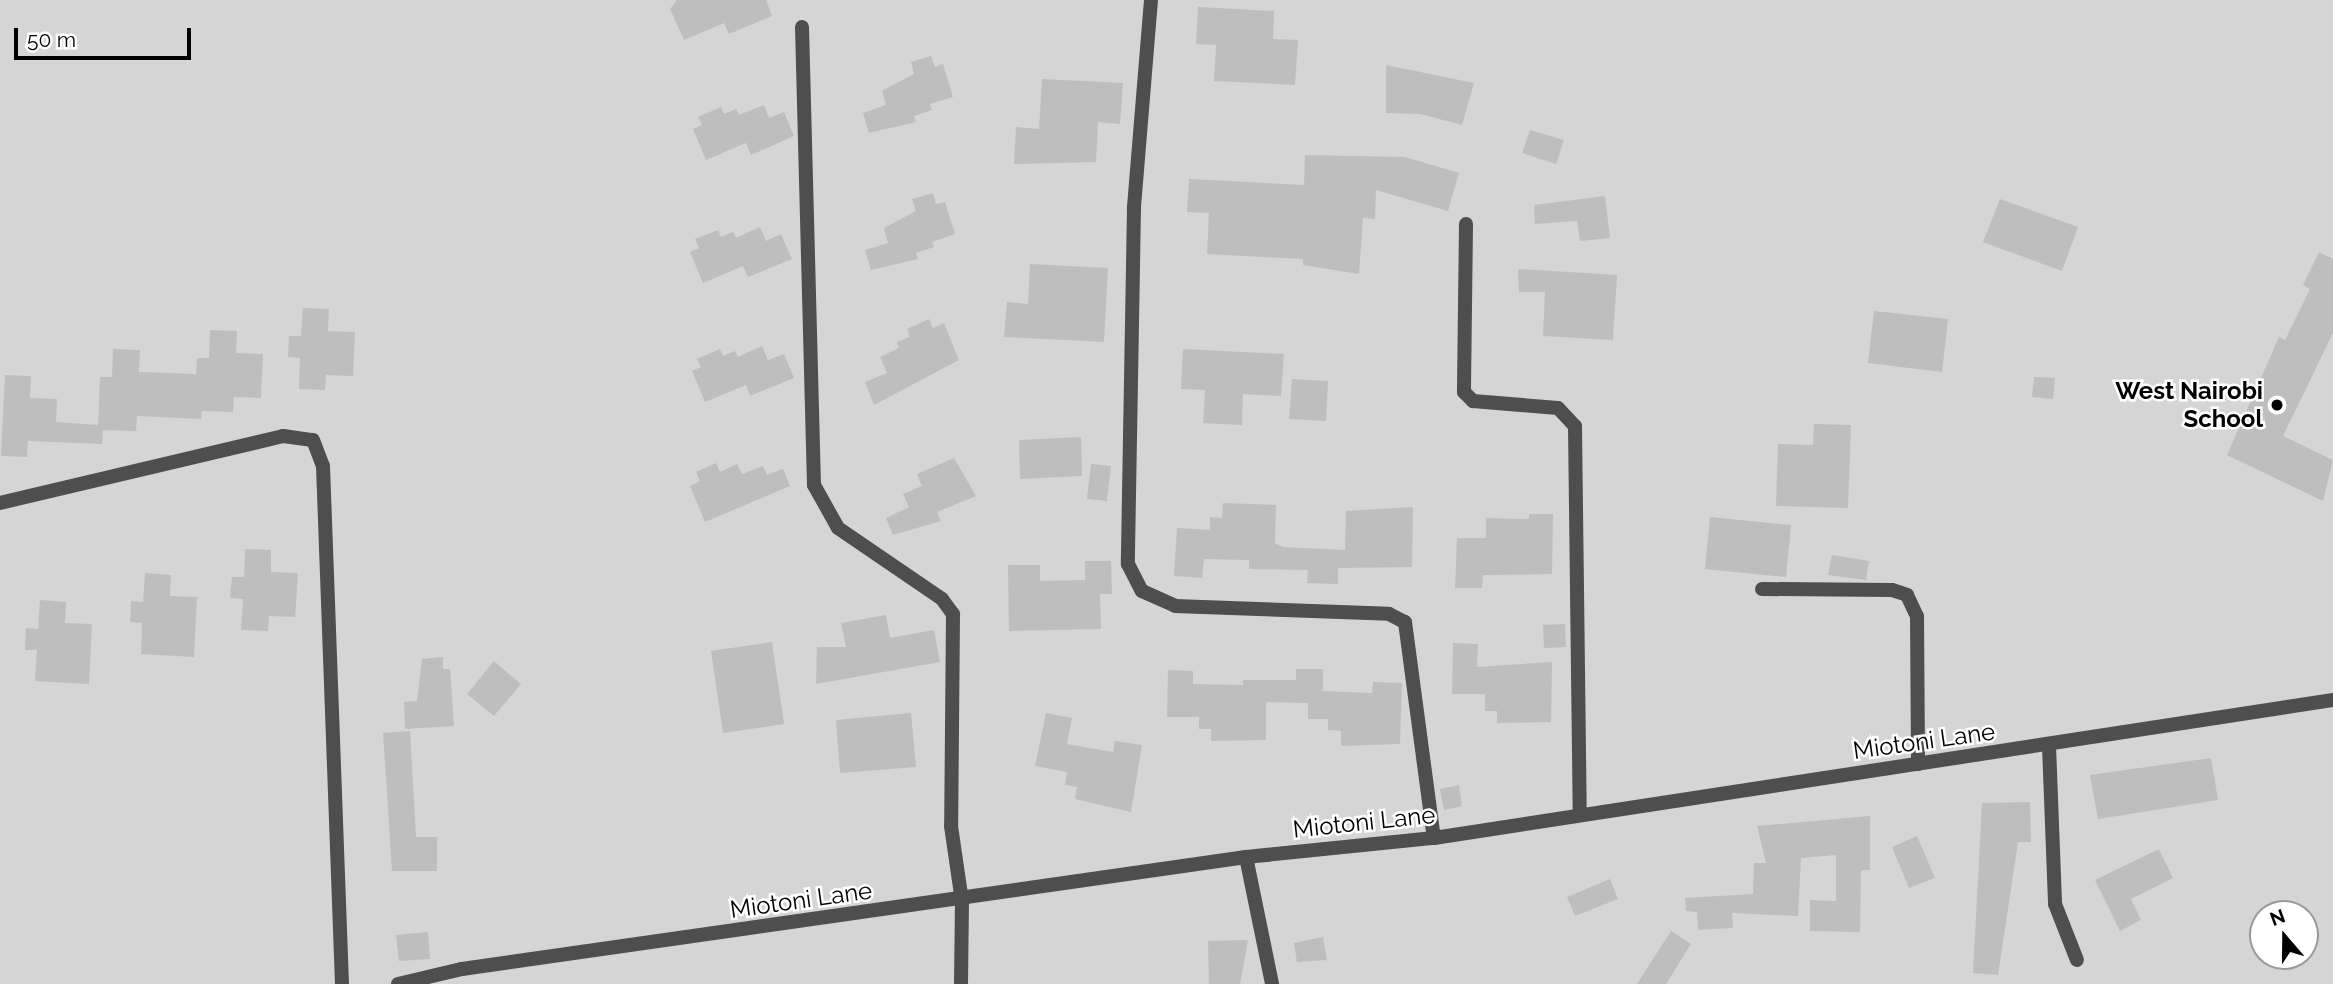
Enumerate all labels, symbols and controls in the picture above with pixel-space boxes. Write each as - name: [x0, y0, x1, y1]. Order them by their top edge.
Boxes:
- scale bar: [18, 14, 194, 58]
- text: 50 m: [27, 27, 76, 52]
- place label: West Nairobi School: [2115, 377, 2263, 433]
- marker: West Nairobi School: [2269, 397, 2285, 413]
- street label: Miotoni Lane: [1851, 717, 1997, 765]
- street label: Miotoni Lane: [1291, 800, 1437, 844]
- street label: Miotoni Lane: [728, 876, 874, 924]
- north arrow: [2249, 900, 2319, 970]
- text: N: [2267, 904, 2288, 930]

